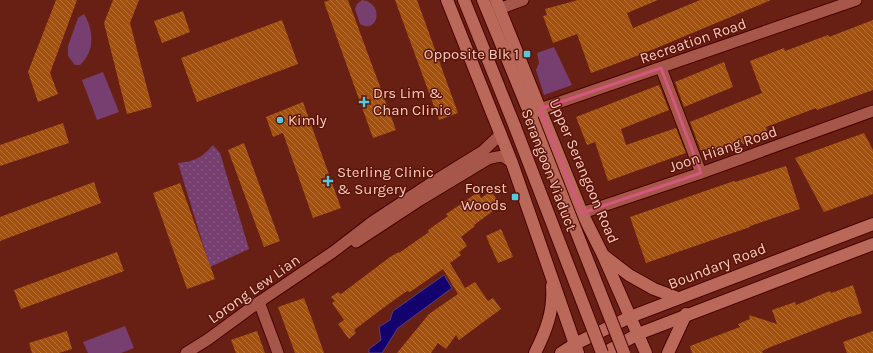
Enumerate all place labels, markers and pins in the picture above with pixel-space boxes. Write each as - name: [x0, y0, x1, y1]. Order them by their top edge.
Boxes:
- place label: Opposite Blk 1: [424, 45, 519, 63]
- marker: Opposite Blk 1: [522, 49, 532, 59]
- place label: Drs Lim & Chan Clinic: [373, 84, 451, 119]
- marker: Drs Lim & Chan Clinic: [358, 96, 370, 108]
- place label: Kimly: [288, 111, 327, 129]
- marker: Kimly: [275, 115, 285, 125]
- place label: Sterling Clinic & Surgery: [337, 163, 434, 198]
- marker: Sterling Clinic & Surgery: [322, 175, 334, 187]
- place label: Forest Woods: [461, 179, 507, 214]
- marker: Forest Woods: [510, 192, 520, 202]

